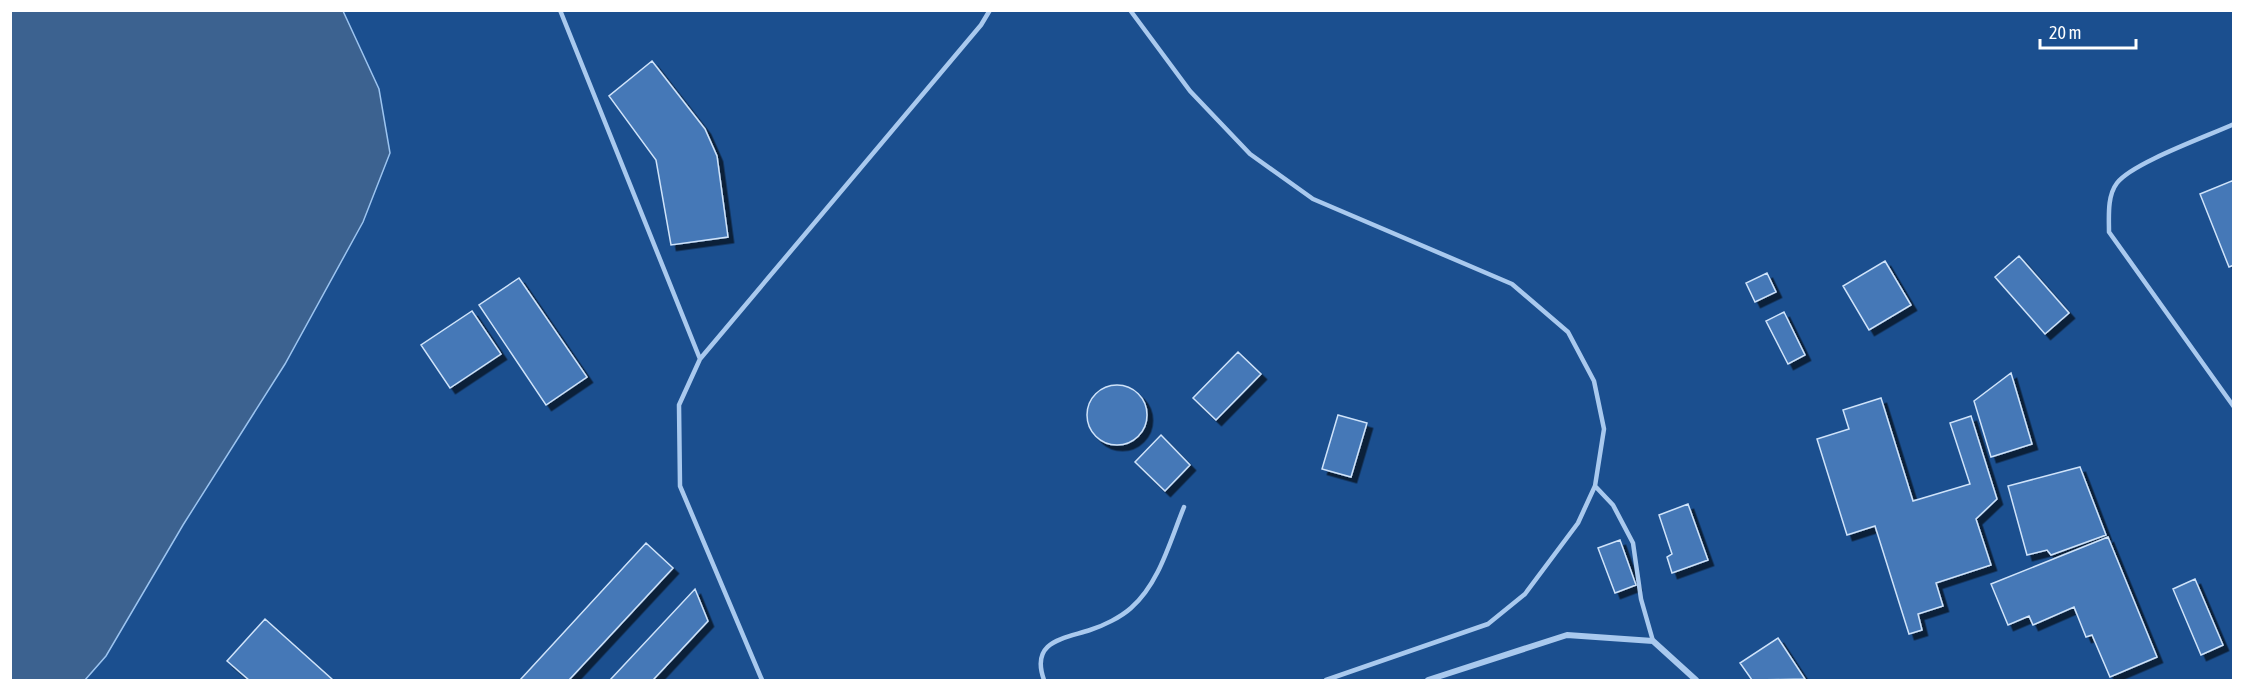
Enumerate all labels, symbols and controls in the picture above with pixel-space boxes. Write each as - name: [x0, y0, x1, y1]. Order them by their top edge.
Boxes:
- scale bar: [2040, 12, 2136, 50]
- text: 20 m: [2049, 22, 2081, 43]

